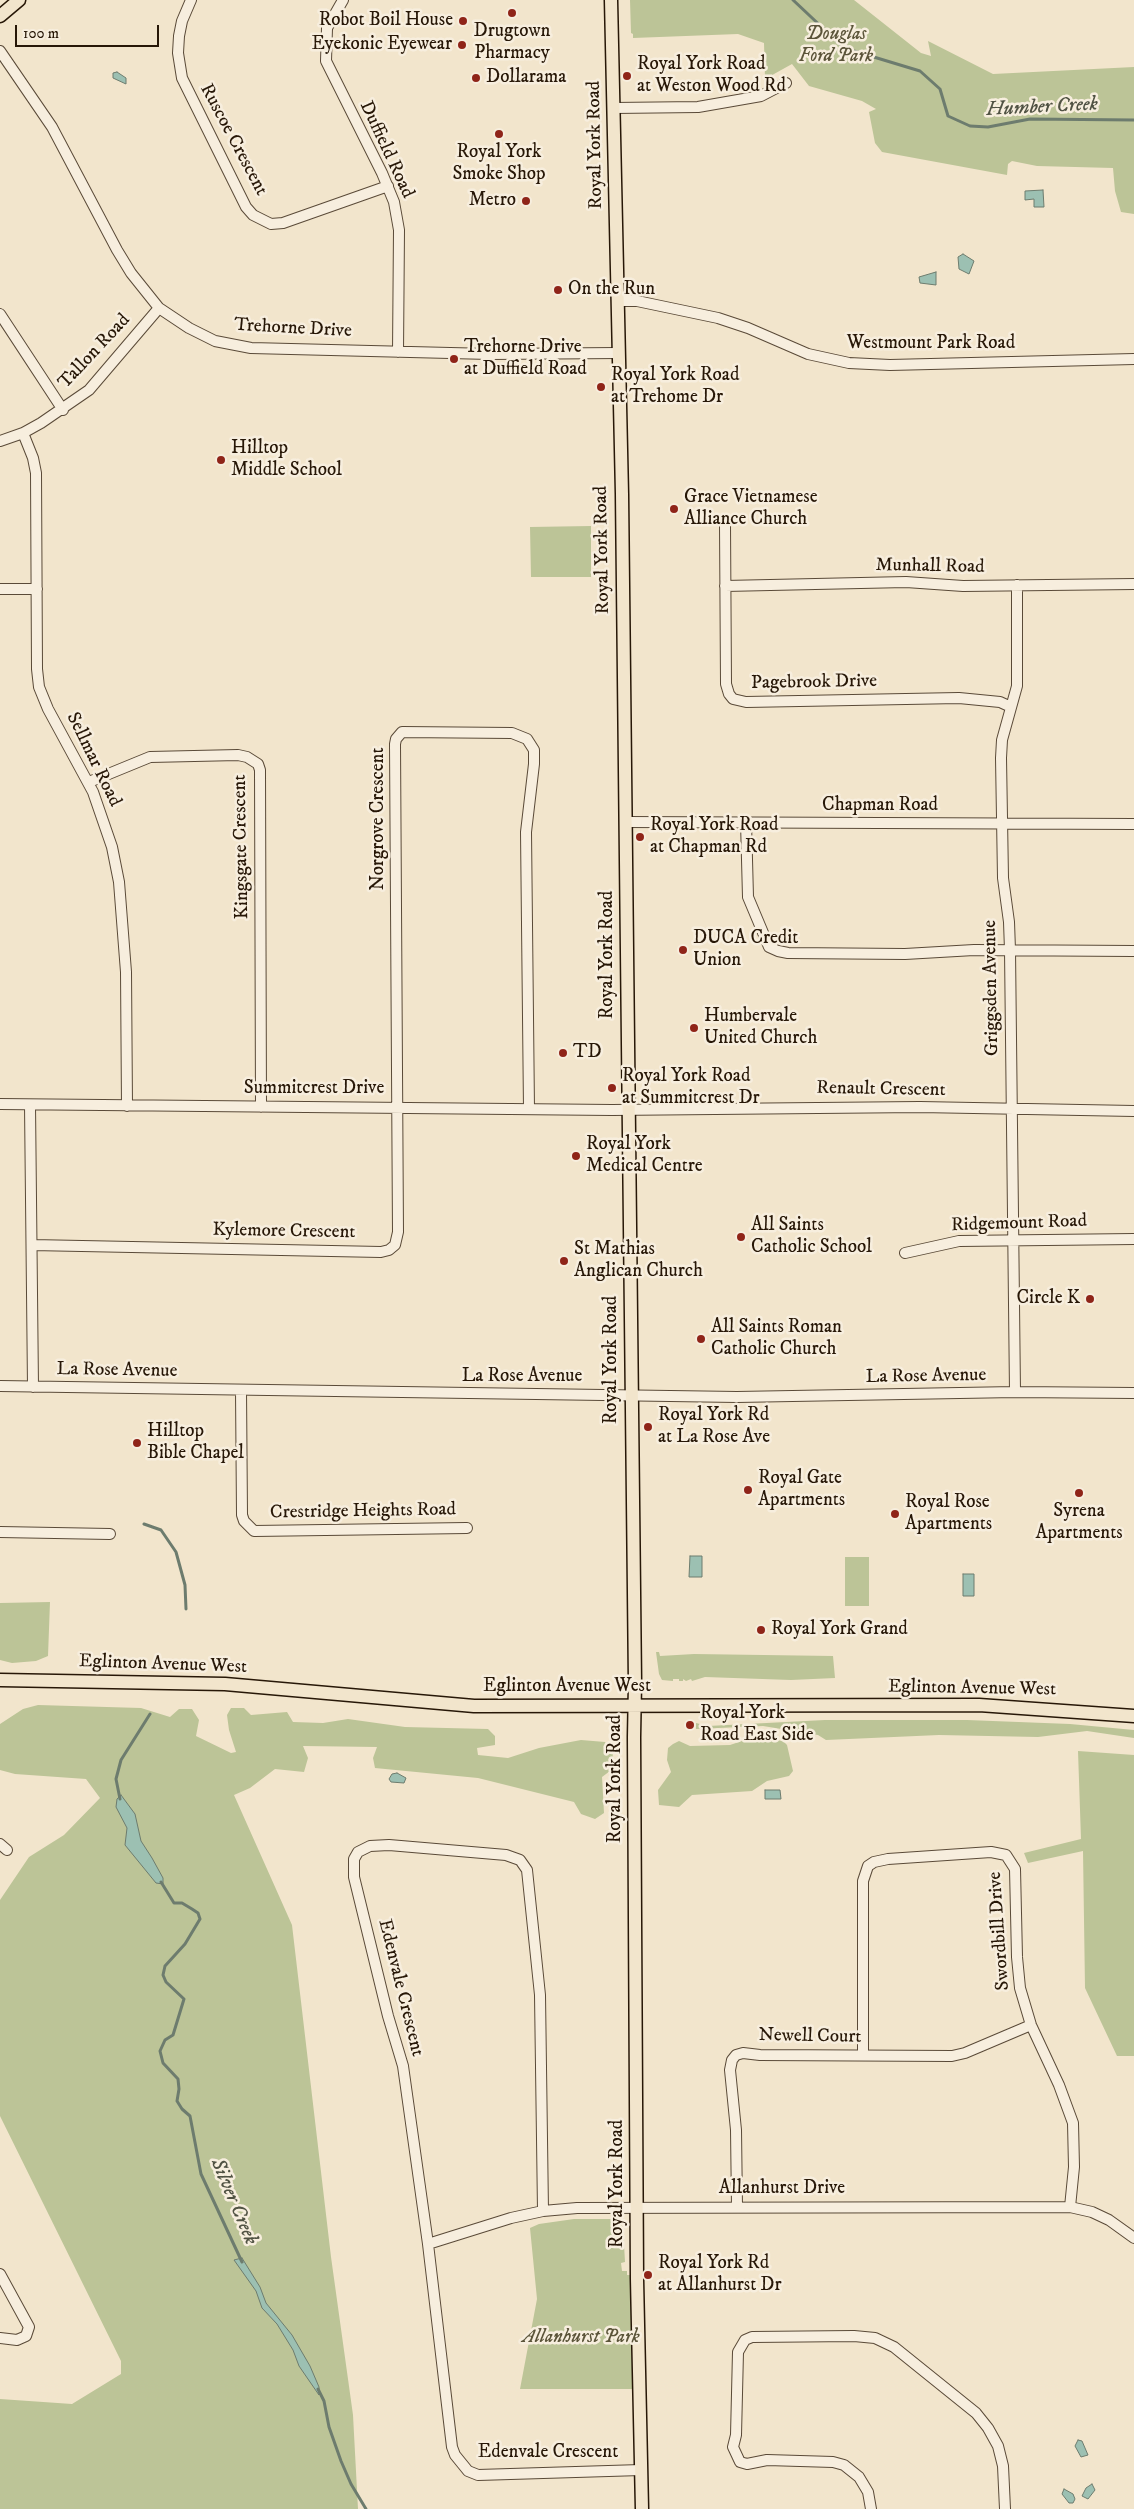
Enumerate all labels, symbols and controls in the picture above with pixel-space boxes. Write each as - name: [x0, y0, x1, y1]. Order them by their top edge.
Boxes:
- marker: Drugtown Pharmacy: [506, 7, 518, 19]
- place label: Robot Boil House: [319, 10, 453, 32]
- scale bar: [18, 15, 161, 47]
- marker: Robot Boil House: [457, 15, 469, 27]
- place label: Drugtown Pharmacy: [473, 21, 551, 65]
- text: 100 m: [23, 24, 59, 43]
- park label: Douglas Ford Park: [799, 24, 873, 68]
- place label: Eyekonic Eyewear: [311, 34, 452, 56]
- marker: Eyekonic Eyewear: [456, 39, 468, 51]
- place label: Royal York Road at Weston Wood Rd: [637, 54, 786, 98]
- place label: Dollarama: [486, 67, 566, 89]
- marker: Royal York Road at Weston Wood Rd: [621, 70, 633, 82]
- marker: Dollarama: [470, 72, 482, 84]
- street label: Ruscoe Crescent: [194, 80, 272, 200]
- street label: Royal York Road: [583, 81, 609, 209]
- water label: Humber Creek: [986, 93, 1098, 123]
- street label: Duffield Road: [354, 98, 418, 202]
- marker: Royal York Smoke Shop: [493, 128, 505, 140]
- place label: Royal York Smoke Shop: [452, 142, 546, 186]
- place label: Metro: [469, 190, 516, 212]
- marker: Metro: [520, 195, 532, 207]
- place label: On the Run: [568, 279, 655, 301]
- marker: On the Run: [552, 284, 564, 296]
- street label: Tallon Road: [54, 310, 136, 394]
- street label: Trehorne Drive: [234, 315, 352, 343]
- street label: Westmount Park Road: [847, 333, 1015, 355]
- place label: Trehorne Drive at Duffield Road: [464, 337, 587, 381]
- marker: Trehorne Drive at Duffield Road: [448, 353, 460, 365]
- place label: Royal York Road at Trehome Dr: [611, 365, 739, 409]
- marker: Royal York Road at Trehome Dr: [595, 381, 607, 393]
- place label: Hilltop Middle School: [231, 438, 342, 482]
- marker: Hilltop Middle School: [215, 454, 227, 466]
- street label: Royal York Road: [590, 486, 616, 614]
- place label: Grace Vietnamese Alliance Church: [684, 487, 818, 531]
- marker: Grace Vietnamese Alliance Church: [668, 503, 680, 515]
- street label: Munhall Road: [875, 555, 985, 579]
- street label: Pagebrook Drive: [751, 670, 877, 696]
- street label: Sellmar Road: [60, 709, 126, 811]
- street label: Norgrove Crescent: [368, 747, 390, 891]
- street label: Kingsgate Crescent: [229, 774, 255, 920]
- street label: Chapman Road: [822, 795, 938, 817]
- place label: Royal York Road at Chapman Rd: [650, 815, 778, 859]
- marker: Royal York Road at Chapman Rd: [634, 831, 646, 843]
- street label: Royal York Road: [597, 891, 619, 1019]
- street label: Griggsden Avenue: [979, 920, 1005, 1056]
- place label: DUCA Credit Union: [693, 928, 798, 972]
- marker: DUCA Credit Union: [677, 944, 689, 956]
- place label: Humbervale United Church: [704, 1006, 817, 1050]
- marker: Humbervale United Church: [688, 1022, 700, 1034]
- place label: TD: [573, 1042, 602, 1064]
- marker: TD: [557, 1047, 569, 1059]
- place label: Royal York Road at Summitcrest Dr: [622, 1066, 760, 1110]
- street label: Renault Crescent: [816, 1077, 946, 1103]
- street label: Summitcrest Drive: [244, 1078, 384, 1100]
- marker: Royal York Road at Summitcrest Dr: [606, 1082, 618, 1094]
- place label: Royal York Medical Centre: [586, 1134, 703, 1178]
- marker: Royal York Medical Centre: [570, 1150, 582, 1162]
- street label: Ridgemount Road: [951, 1210, 1087, 1238]
- place label: All Saints Catholic School: [751, 1215, 872, 1259]
- street label: Kylemore Crescent: [212, 1219, 356, 1245]
- marker: All Saints Catholic School: [735, 1231, 747, 1243]
- place label: St Mathias Anglican Church: [574, 1239, 703, 1283]
- marker: St Mathias Anglican Church: [558, 1255, 570, 1267]
- place label: Circle K: [1016, 1288, 1080, 1310]
- marker: Circle K: [1084, 1293, 1096, 1305]
- street label: Royal York Road: [601, 1296, 623, 1424]
- place label: All Saints Roman Catholic Church: [711, 1317, 842, 1361]
- marker: All Saints Roman Catholic Church: [695, 1333, 707, 1345]
- street label: La Rose Avenue: [56, 1359, 178, 1383]
- street label: La Rose Avenue: [865, 1365, 987, 1389]
- street label: La Rose Avenue: [462, 1366, 582, 1388]
- place label: Royal York Rd at La Rose Ave: [658, 1405, 770, 1449]
- place label: Hilltop Bible Chapel: [147, 1421, 244, 1465]
- marker: Royal York Rd at La Rose Ave: [642, 1421, 654, 1433]
- marker: Hilltop Bible Chapel: [131, 1437, 143, 1449]
- place label: Royal Gate Apartments: [758, 1468, 845, 1512]
- marker: Royal Gate Apartments: [742, 1484, 754, 1496]
- marker: Syrena Apartments: [1073, 1487, 1085, 1499]
- place label: Royal Rose Apartments: [905, 1492, 992, 1536]
- street label: Crestridge Heights Road: [270, 1499, 456, 1525]
- place label: Syrena Apartments: [1035, 1501, 1123, 1545]
- marker: Royal Rose Apartments: [889, 1508, 901, 1520]
- place label: Royal York Grand: [771, 1619, 908, 1641]
- marker: Royal York Grand: [755, 1624, 767, 1636]
- street label: Eglinton Avenue West: [79, 1651, 247, 1679]
- street label: Eglinton Avenue West: [483, 1676, 651, 1698]
- street label: Eglinton Avenue West: [888, 1676, 1056, 1702]
- place label: Royal York Road East Side: [700, 1703, 814, 1747]
- street label: Royal York Road: [605, 1715, 627, 1843]
- marker: Royal York Road East Side: [684, 1719, 696, 1731]
- street label: Swordbill Drive: [984, 1871, 1016, 1991]
- street label: Edenvale Crescent: [372, 1917, 428, 2059]
- street label: Newell Court: [758, 2025, 862, 2049]
- street label: Royal York Road: [607, 2120, 629, 2248]
- water label: Silver Creek: [204, 2155, 262, 2249]
- street label: Allanhurst Drive: [719, 2178, 845, 2200]
- place label: Royal York Rd at Allanhurst Dr: [658, 2253, 782, 2297]
- marker: Royal York Rd at Allanhurst Dr: [642, 2269, 654, 2281]
- park label: Allanhurst Park: [522, 2327, 640, 2349]
- street label: Edenvale Crescent: [478, 2442, 618, 2464]

